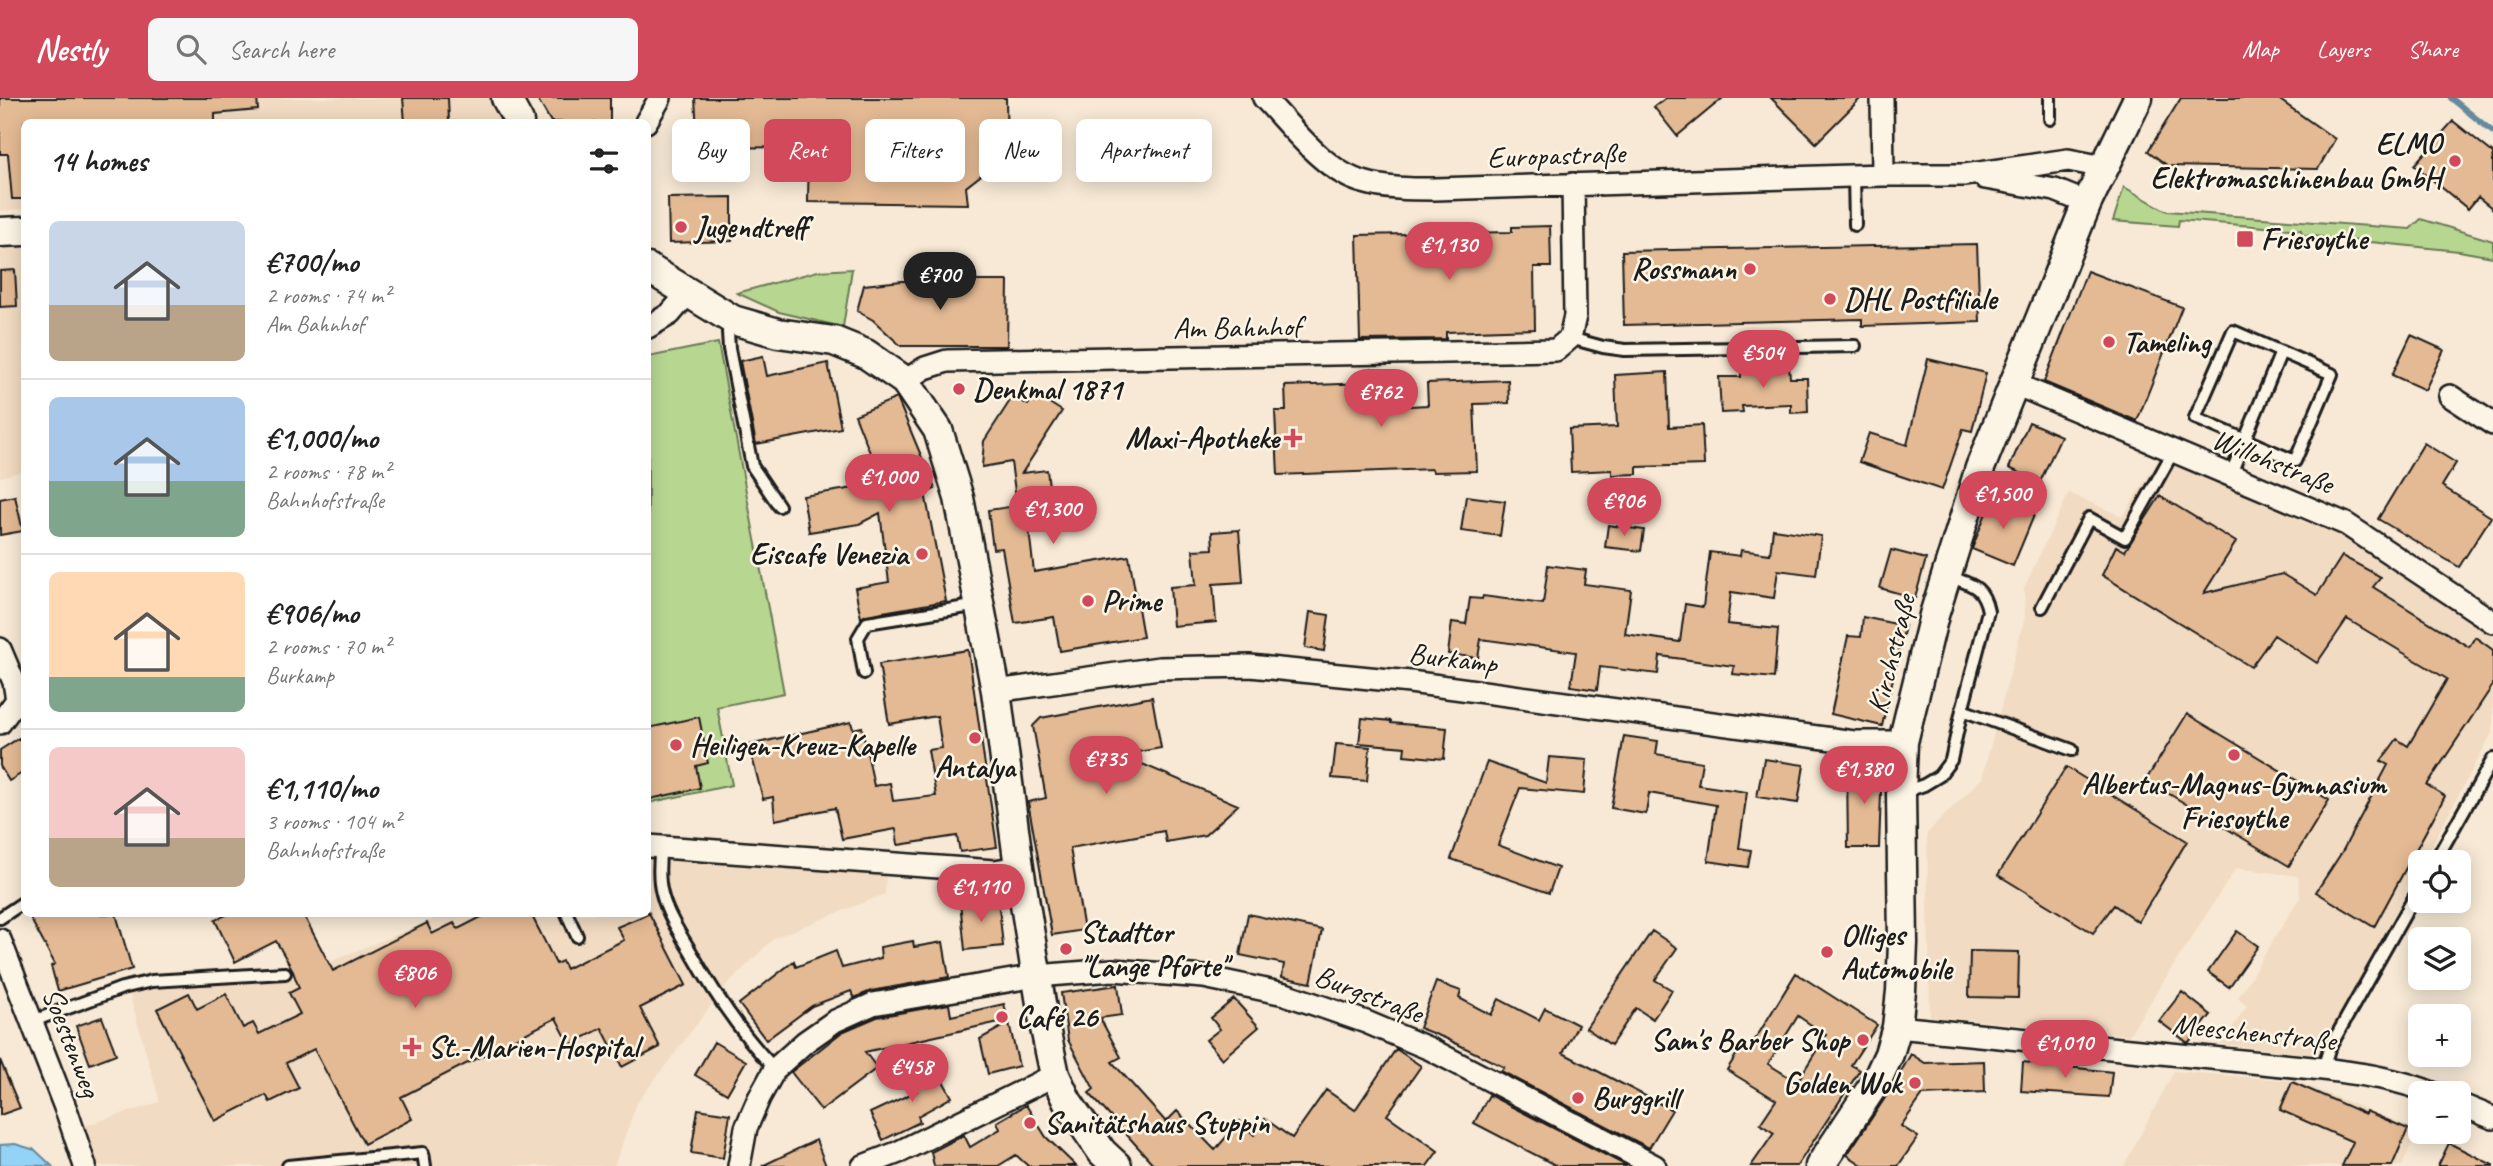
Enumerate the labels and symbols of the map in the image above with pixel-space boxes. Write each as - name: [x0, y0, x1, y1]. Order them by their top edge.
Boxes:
- place label: ELMO Elektromaschinenbau GmbH: [2150, 125, 2447, 197]
- street label: Europastraße: [1486, 134, 1628, 176]
- marker: ELMO Elektromaschinenbau GmbH: [2447, 153, 2463, 169]
- place label: Jugendtreff: [693, 208, 814, 246]
- marker: Jugendtreff: [673, 219, 689, 235]
- place label: Friesoythe: [2261, 220, 2370, 258]
- pin: €1,130: [1392, 222, 1506, 282]
- marker: Friesoythe: [2235, 229, 2255, 249]
- place label: Rossmann: [1631, 250, 1737, 288]
- pin: €700: [899, 252, 981, 312]
- marker: Rossmann: [1742, 261, 1758, 277]
- place label: DHL Postfiliale: [1844, 280, 1999, 318]
- marker: DHL Postfiliale: [1822, 291, 1838, 307]
- street label: Am Bahnhof: [1173, 307, 1308, 347]
- place label: Tameling: [2123, 323, 2213, 361]
- pin: €504: [1722, 330, 1804, 390]
- marker: Tameling: [2101, 334, 2117, 350]
- place label: Denkmal 1871: [973, 370, 1125, 408]
- pin: €762: [1340, 370, 1422, 429]
- marker: Denkmal 1871: [951, 381, 967, 397]
- place label: Maxi-Apotheke: [1125, 419, 1281, 457]
- street label: Willohstraße: [2207, 420, 2341, 503]
- marker: Maxi-Apotheke: [1285, 430, 1301, 446]
- pin: €1,000: [832, 454, 946, 514]
- pin: €1,500: [1946, 472, 2060, 531]
- pin: €906: [1583, 478, 1665, 538]
- pin: €1,300: [996, 486, 1110, 546]
- place label: Eiscafe Venezia: [750, 535, 911, 573]
- marker: Eiscafe Venezia: [914, 546, 930, 562]
- place label: Prime: [1102, 582, 1163, 620]
- street label: Kirchstraße: [1858, 588, 1925, 718]
- marker: Prime: [1080, 593, 1096, 609]
- street label: Burkamp: [1407, 634, 1501, 682]
- place label: Heiligen-Kreuz-Kapelle: [690, 726, 917, 764]
- marker: Antalya: [967, 730, 983, 746]
- pin: €735: [1065, 736, 1147, 796]
- marker: Heiligen-Kreuz-Kapelle: [668, 737, 684, 753]
- pin: €1,380: [1807, 746, 1921, 806]
- marker: Albertus-Magnus-Gymnasium Friesoythe: [2226, 747, 2242, 763]
- place label: Antalya: [935, 748, 1018, 786]
- place label: Albertus-Magnus-Gymnasium Friesoythe: [2082, 765, 2388, 837]
- pin: €1,110: [924, 864, 1038, 924]
- place label: Stadttor "Lange Pforte": [1080, 913, 1234, 985]
- place label: Olliges Automobile: [1841, 916, 1954, 988]
- marker: Stadttor "Lange Pforte": [1058, 941, 1074, 957]
- marker: Olliges Automobile: [1819, 944, 1835, 960]
- pin: €806: [374, 950, 456, 1010]
- street label: Burgstraße: [1310, 956, 1431, 1033]
- street label: Soestenweg: [34, 982, 111, 1104]
- place label: Café 26: [1016, 998, 1099, 1036]
- street label: Meeschenstraße: [2170, 1005, 2340, 1060]
- marker: Café 26: [994, 1009, 1010, 1025]
- pin: €1,010: [2008, 1020, 2122, 1080]
- place label: Sam's Barber Shop: [1651, 1021, 1852, 1059]
- place label: St.-Marien-Hospital: [428, 1028, 644, 1066]
- marker: Sam's Barber Shop: [1855, 1032, 1871, 1048]
- marker: St.-Marien-Hospital: [402, 1037, 422, 1057]
- pin: €458: [871, 1044, 953, 1104]
- place label: Golden Wok: [1783, 1064, 1904, 1102]
- marker: Golden Wok: [1907, 1075, 1923, 1091]
- place label: Burggrill: [1592, 1079, 1684, 1117]
- marker: Burggrill: [1570, 1090, 1586, 1106]
- place label: Sanitätshaus Stuppin: [1044, 1104, 1271, 1142]
- marker: Sanitätshaus Stuppin: [1022, 1115, 1038, 1131]

